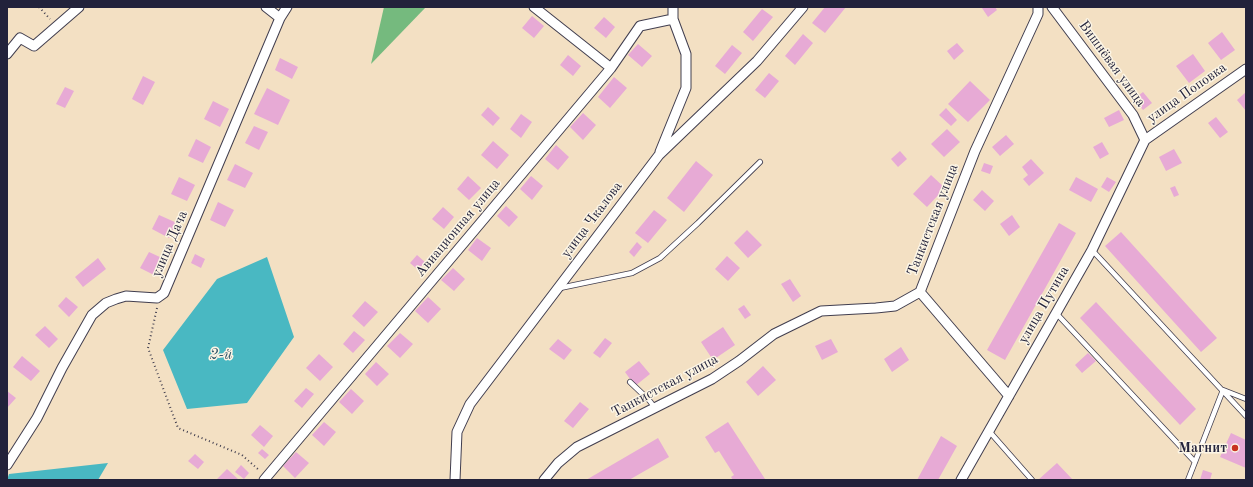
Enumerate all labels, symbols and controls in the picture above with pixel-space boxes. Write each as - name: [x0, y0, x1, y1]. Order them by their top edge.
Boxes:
- street label: Вишнёвая улица: [1075, 18, 1149, 110]
- street label: улица Поповка: [1144, 59, 1230, 127]
- street label: Танкистская улица: [904, 162, 962, 278]
- street label: Авиационная улица: [412, 175, 504, 281]
- street label: улица Чкалова: [558, 178, 626, 262]
- street label: улица Дача: [148, 208, 192, 280]
- street label: улица Путина: [1015, 263, 1073, 347]
- water label: 2-й: [210, 346, 232, 364]
- street label: Танкистская улица: [609, 351, 721, 421]
- place label: Магнит: [1179, 440, 1227, 456]
- marker: Магнит: [1230, 443, 1240, 453]

